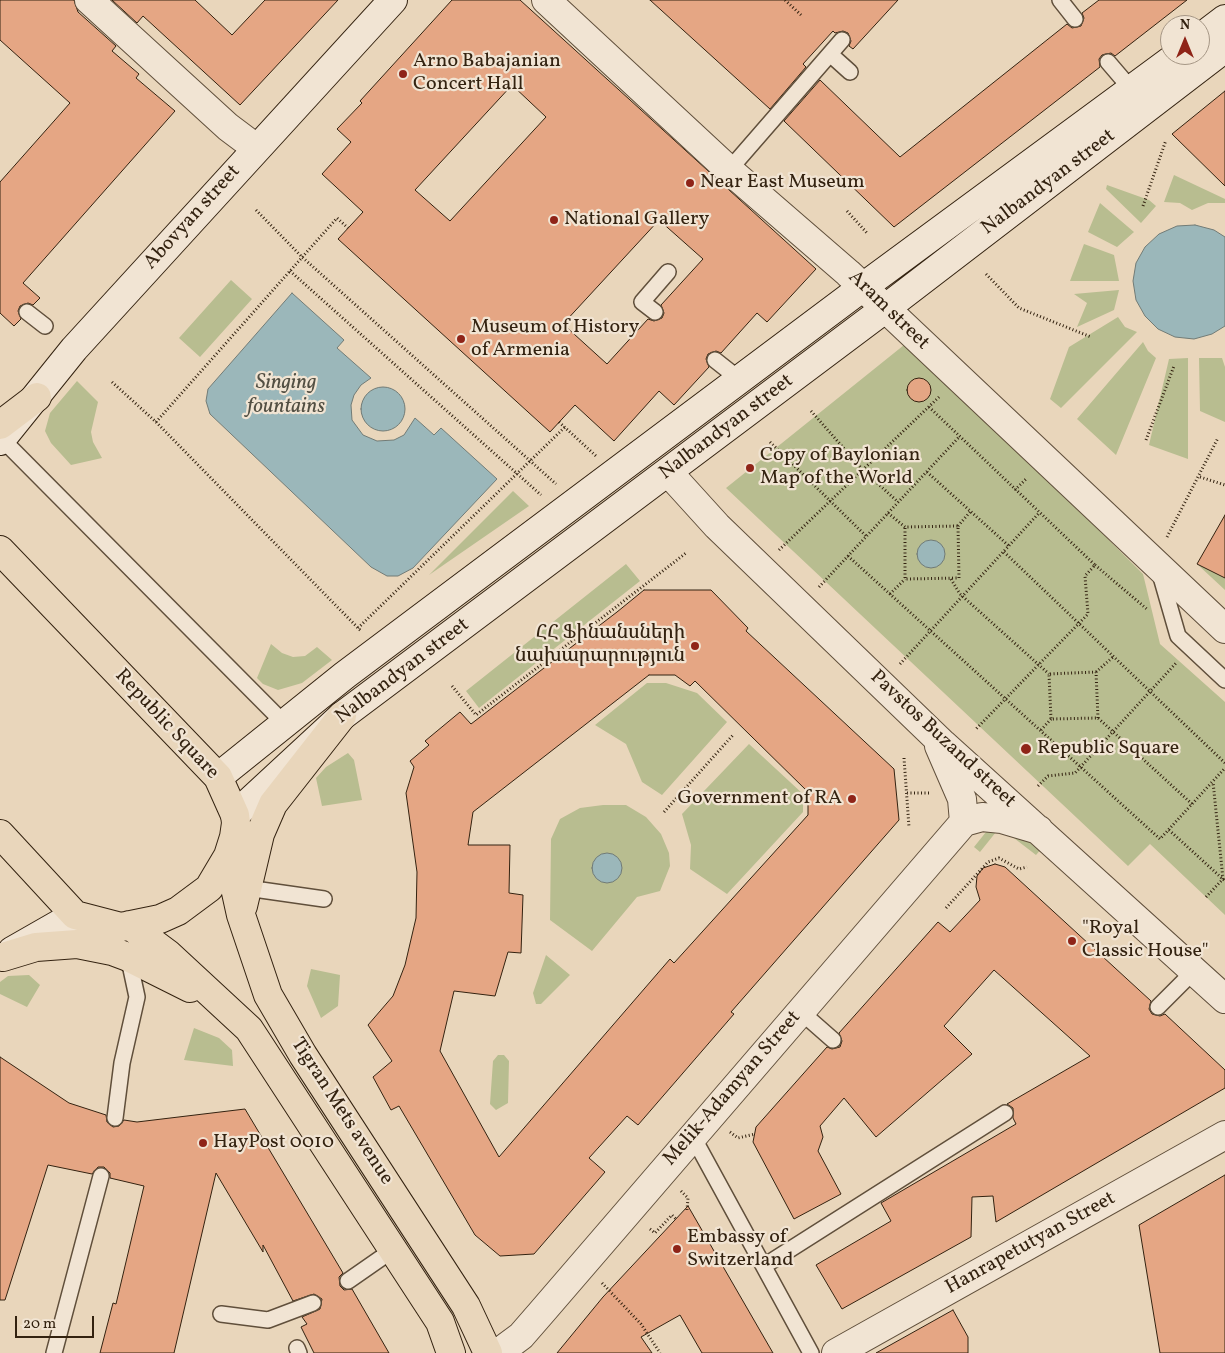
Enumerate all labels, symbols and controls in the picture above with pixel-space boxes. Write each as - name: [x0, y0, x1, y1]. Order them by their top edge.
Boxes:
- north arrow: [1160, 15, 1210, 65]
- text: N: [1180, 16, 1190, 35]
- place label: Arno Babajanian Concert Hall: [413, 50, 561, 97]
- marker: Arno Babajanian Concert Hall: [397, 68, 409, 80]
- street label: Nalbandyan street: [977, 125, 1121, 241]
- street label: Abovyan street: [140, 161, 246, 275]
- place label: Near East Museum: [700, 171, 865, 195]
- marker: Near East Museum: [684, 177, 696, 189]
- place label: National Gallery: [564, 208, 709, 232]
- marker: National Gallery: [548, 214, 560, 226]
- street label: Aram street: [842, 266, 934, 356]
- place label: Museum of History of Armenia: [471, 316, 639, 363]
- marker: Museum of History of Armenia: [455, 333, 467, 345]
- street label: Nalbandyan street: [655, 370, 799, 486]
- water label: Singing fountains: [247, 371, 325, 421]
- place label: Copy of Baylonian Map of the World: [760, 444, 920, 491]
- marker: Copy of Baylonian Map of the World: [744, 462, 756, 474]
- street label: Nalbandyan street: [331, 614, 475, 730]
- place label: ՀՀ Ֆինանսների նախարարություն: [515, 622, 685, 669]
- marker: ՀՀ Ֆինանսների նախարարություն: [689, 640, 701, 652]
- street label: Republic Square: [109, 665, 223, 785]
- street label: Pavstos Buzand street: [864, 666, 1020, 814]
- place label: Republic Square: [1037, 737, 1179, 761]
- marker: Republic Square: [1019, 742, 1033, 756]
- place label: Government of RA: [677, 787, 842, 811]
- marker: Government of RA: [846, 793, 858, 805]
- place label: "Royal Classic House": [1082, 917, 1209, 964]
- marker: "Royal Classic House": [1066, 935, 1078, 947]
- street label: Melik-Adamyan Street: [659, 1006, 807, 1172]
- street label: Tigran Mets avenue: [285, 1034, 397, 1190]
- place label: HayPost 0010: [213, 1131, 334, 1155]
- marker: HayPost 0010: [197, 1137, 209, 1149]
- street label: Hanrapetutyan Street: [942, 1187, 1120, 1301]
- place label: Embassy of Switzerland: [687, 1226, 794, 1273]
- marker: Embassy of Switzerland: [671, 1243, 683, 1255]
- scale bar: [18, 1306, 96, 1338]
- text: 20 m: [23, 1314, 56, 1335]

